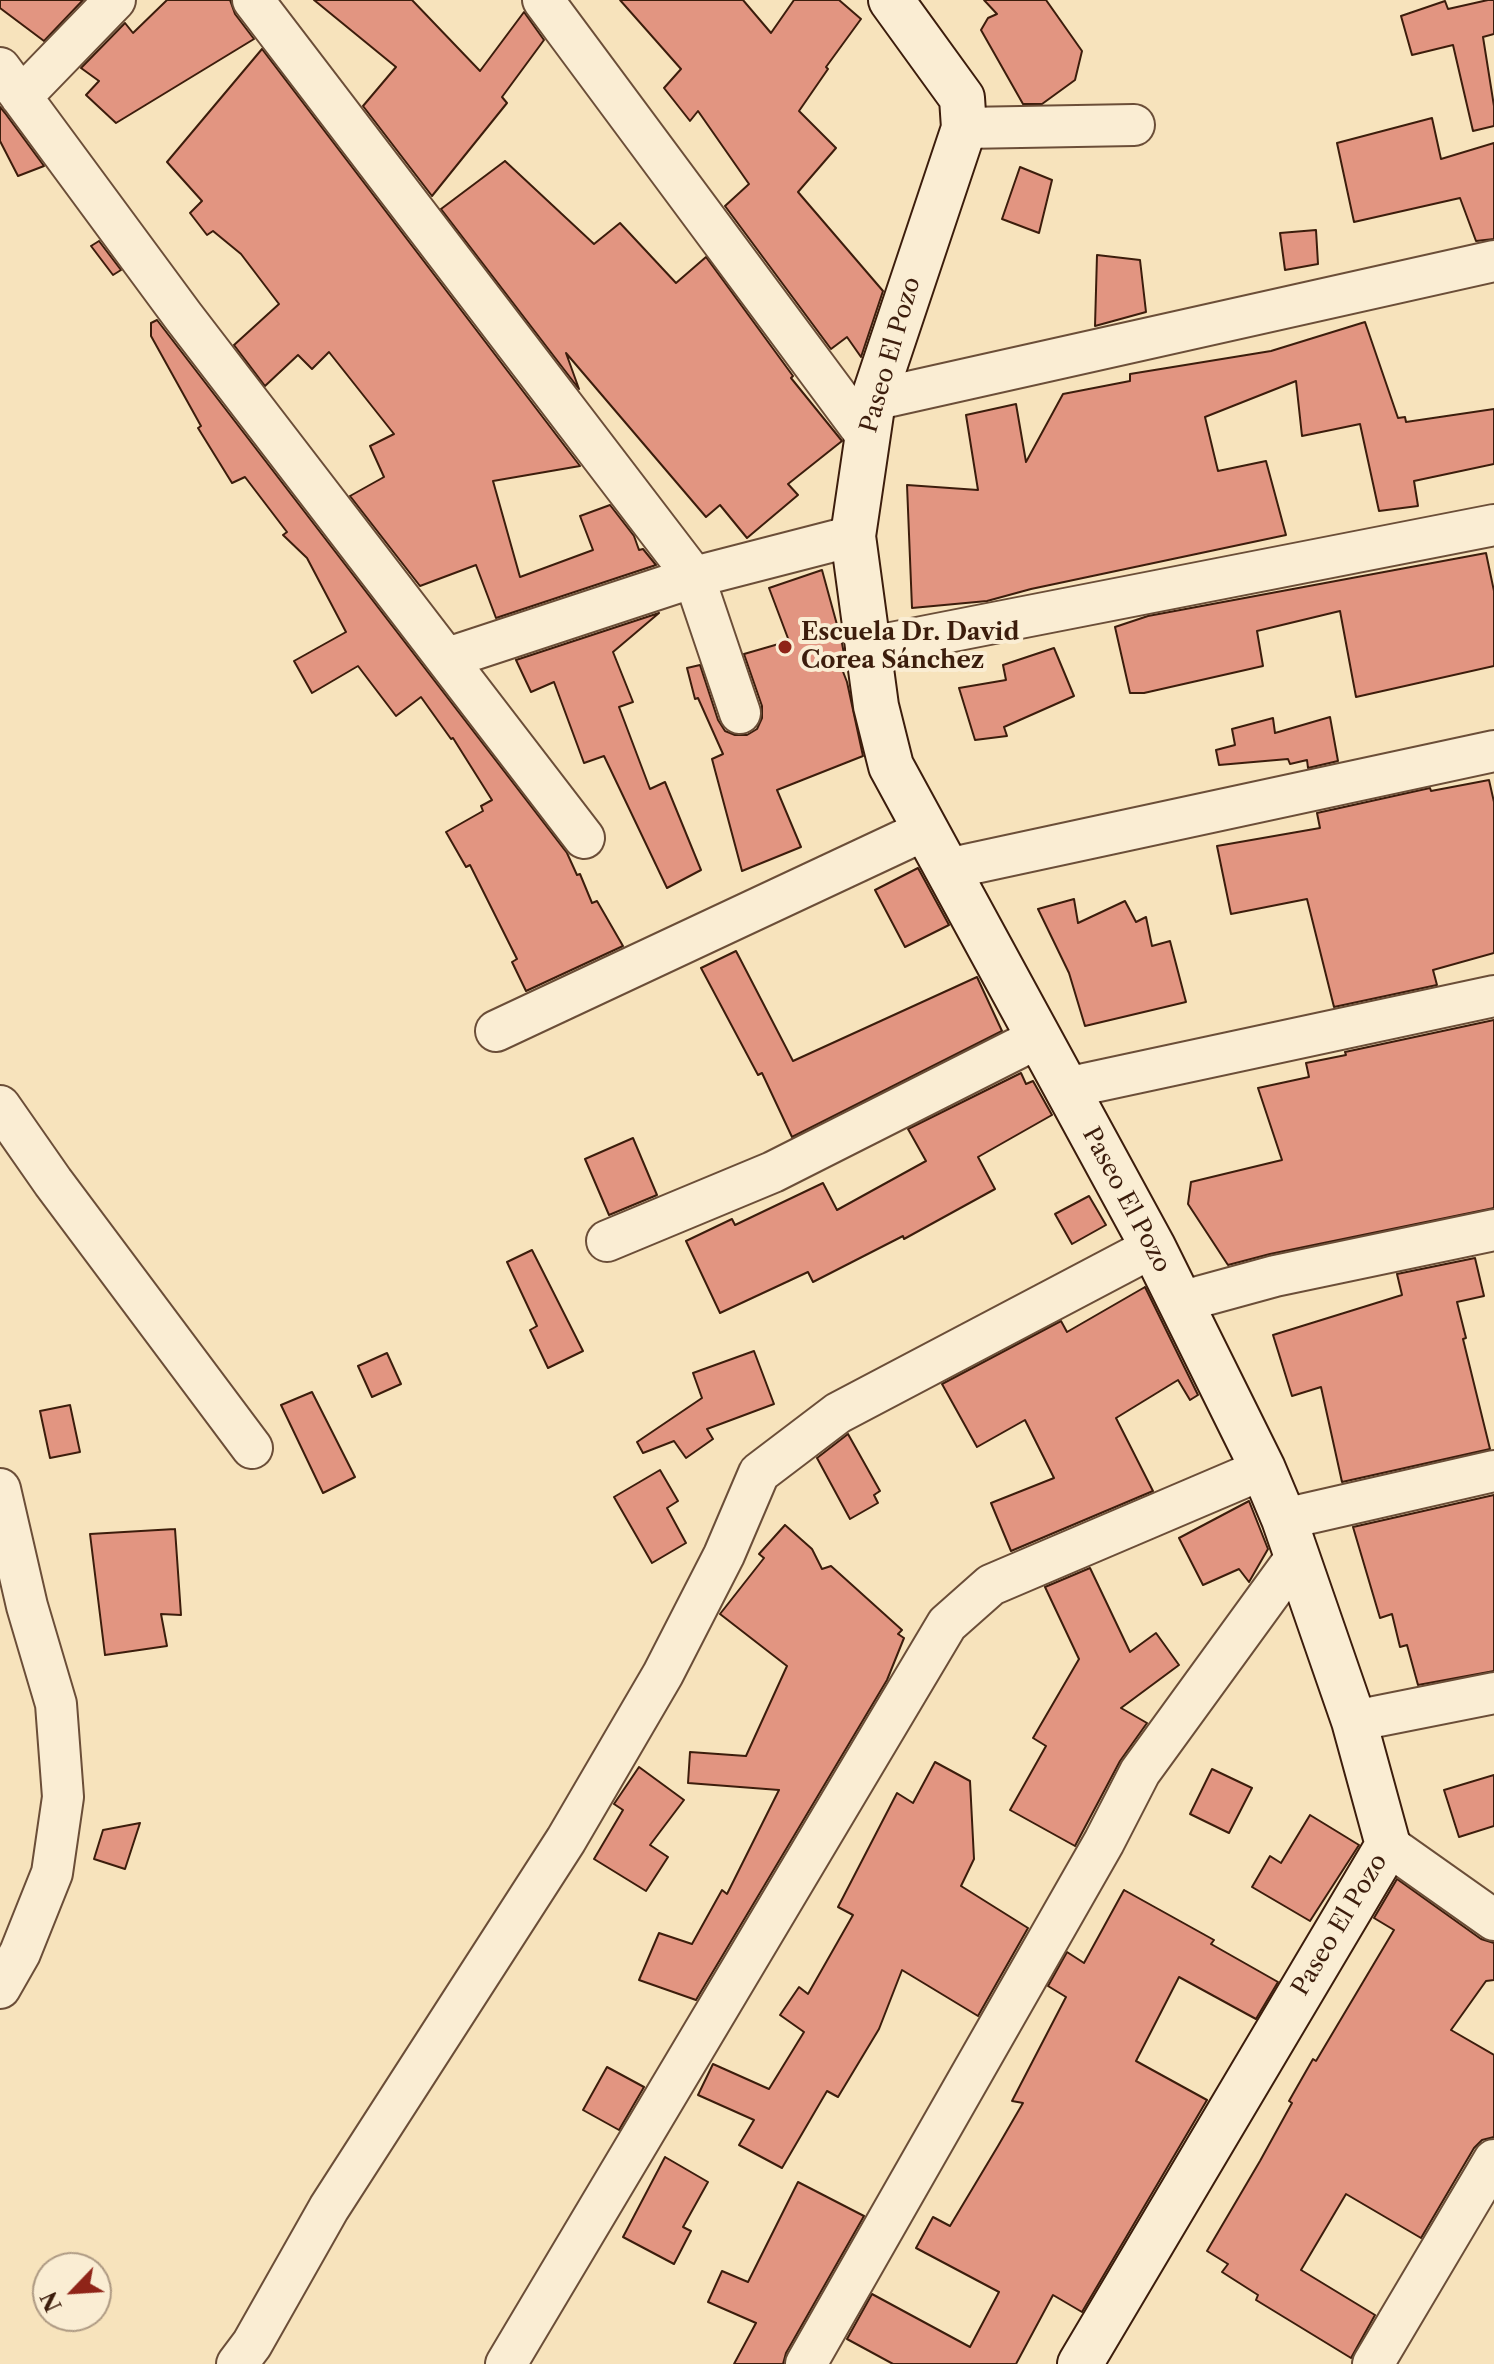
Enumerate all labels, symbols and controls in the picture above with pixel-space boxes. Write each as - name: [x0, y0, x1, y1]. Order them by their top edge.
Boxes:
- street label: Paseo El Pozo: [855, 274, 927, 436]
- place label: Escuela Dr. David Corea Sánchez: [801, 619, 1019, 675]
- marker: Escuela Dr. David Corea Sánchez: [776, 638, 794, 656]
- street label: Paseo El Pozo: [1076, 1122, 1176, 1278]
- street label: Paseo El Pozo: [1286, 1849, 1394, 2001]
- north arrow: [32, 2252, 112, 2332]
- text: N: [35, 2287, 68, 2316]

